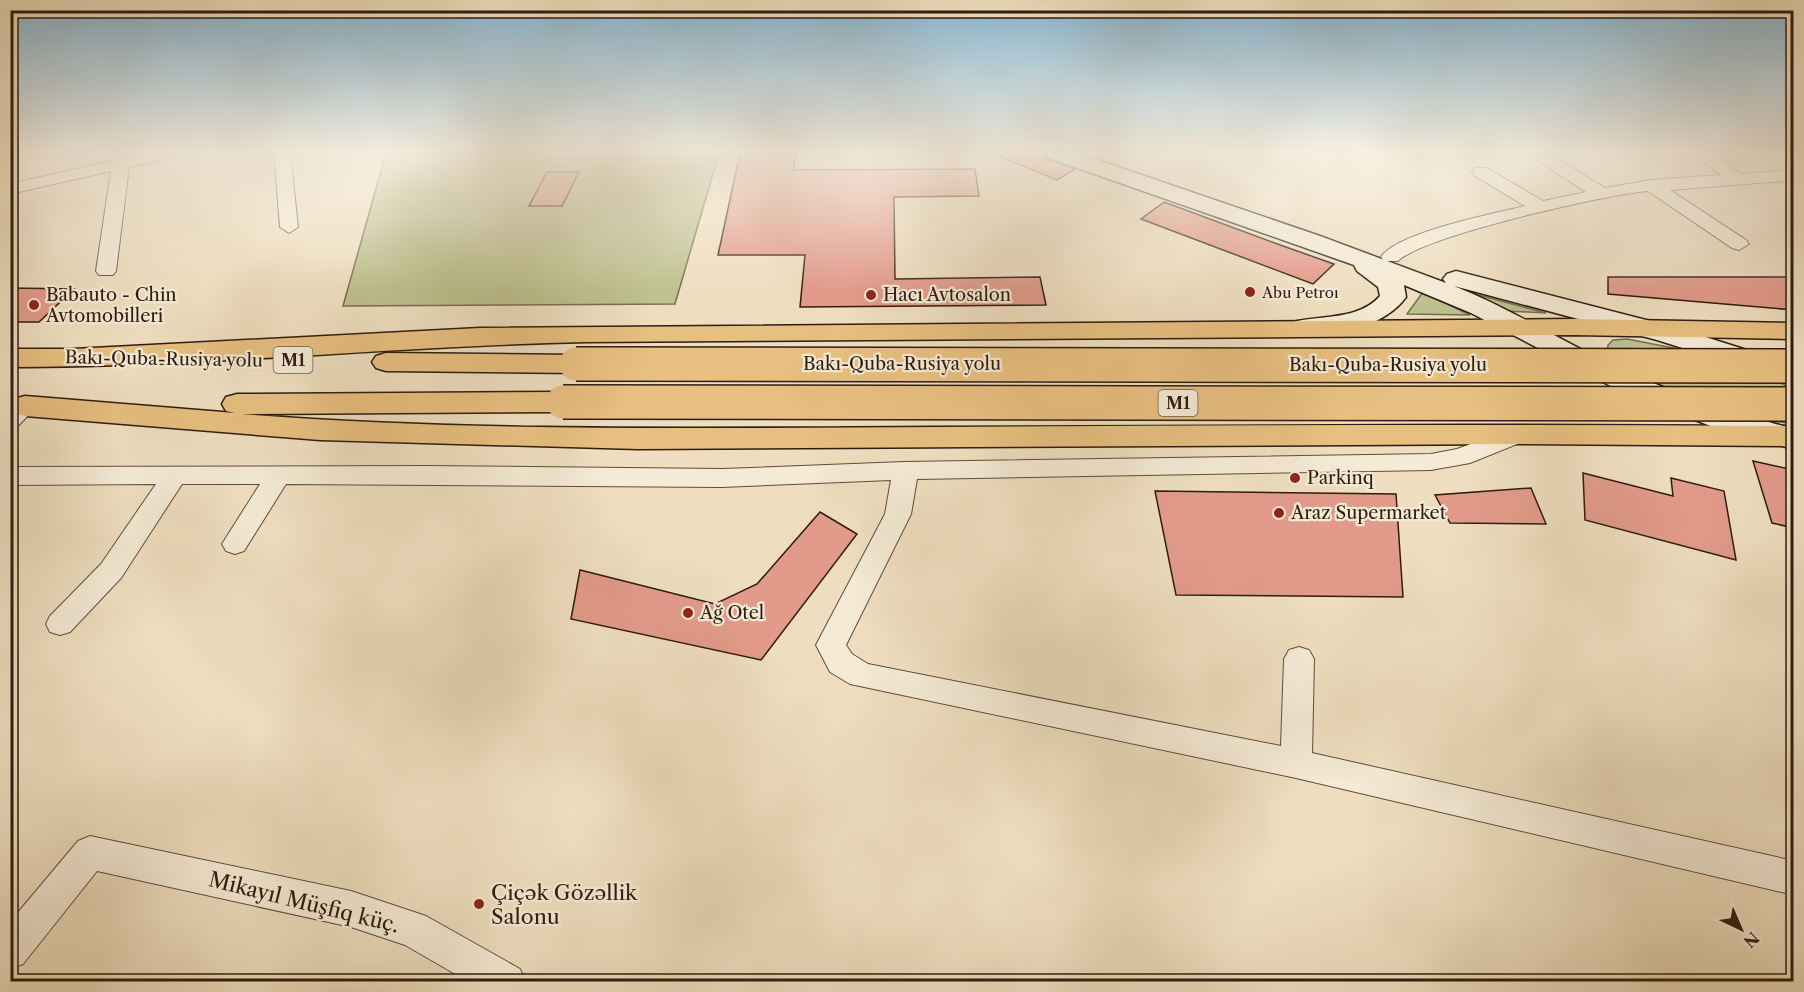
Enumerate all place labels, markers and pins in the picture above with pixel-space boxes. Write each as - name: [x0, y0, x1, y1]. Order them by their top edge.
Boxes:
- place label: Abu Petroı: [1261, 283, 1339, 302]
- place label: Babauto - Chin Avtomobilleri: [45, 284, 177, 327]
- place label: Hacı Avtosalon: [883, 284, 1011, 306]
- marker: Abu Petroı: [1243, 285, 1257, 299]
- marker: Hacı Avtosalon: [864, 288, 878, 302]
- marker: Babauto - Chin Avtomobilleri: [27, 298, 41, 312]
- place label: Parkinq: [1307, 467, 1374, 489]
- marker: Parkinq: [1288, 471, 1302, 485]
- place label: Araz Supermarket: [1290, 502, 1447, 524]
- marker: Araz Supermarket: [1272, 506, 1286, 520]
- place label: Ağ Otel: [699, 602, 764, 624]
- marker: Ağ Otel: [681, 606, 695, 620]
- place label: Çiçək Gözəllik Salonu: [491, 880, 638, 929]
- marker: Çiçək Gözəllik Salonu: [472, 897, 486, 911]

